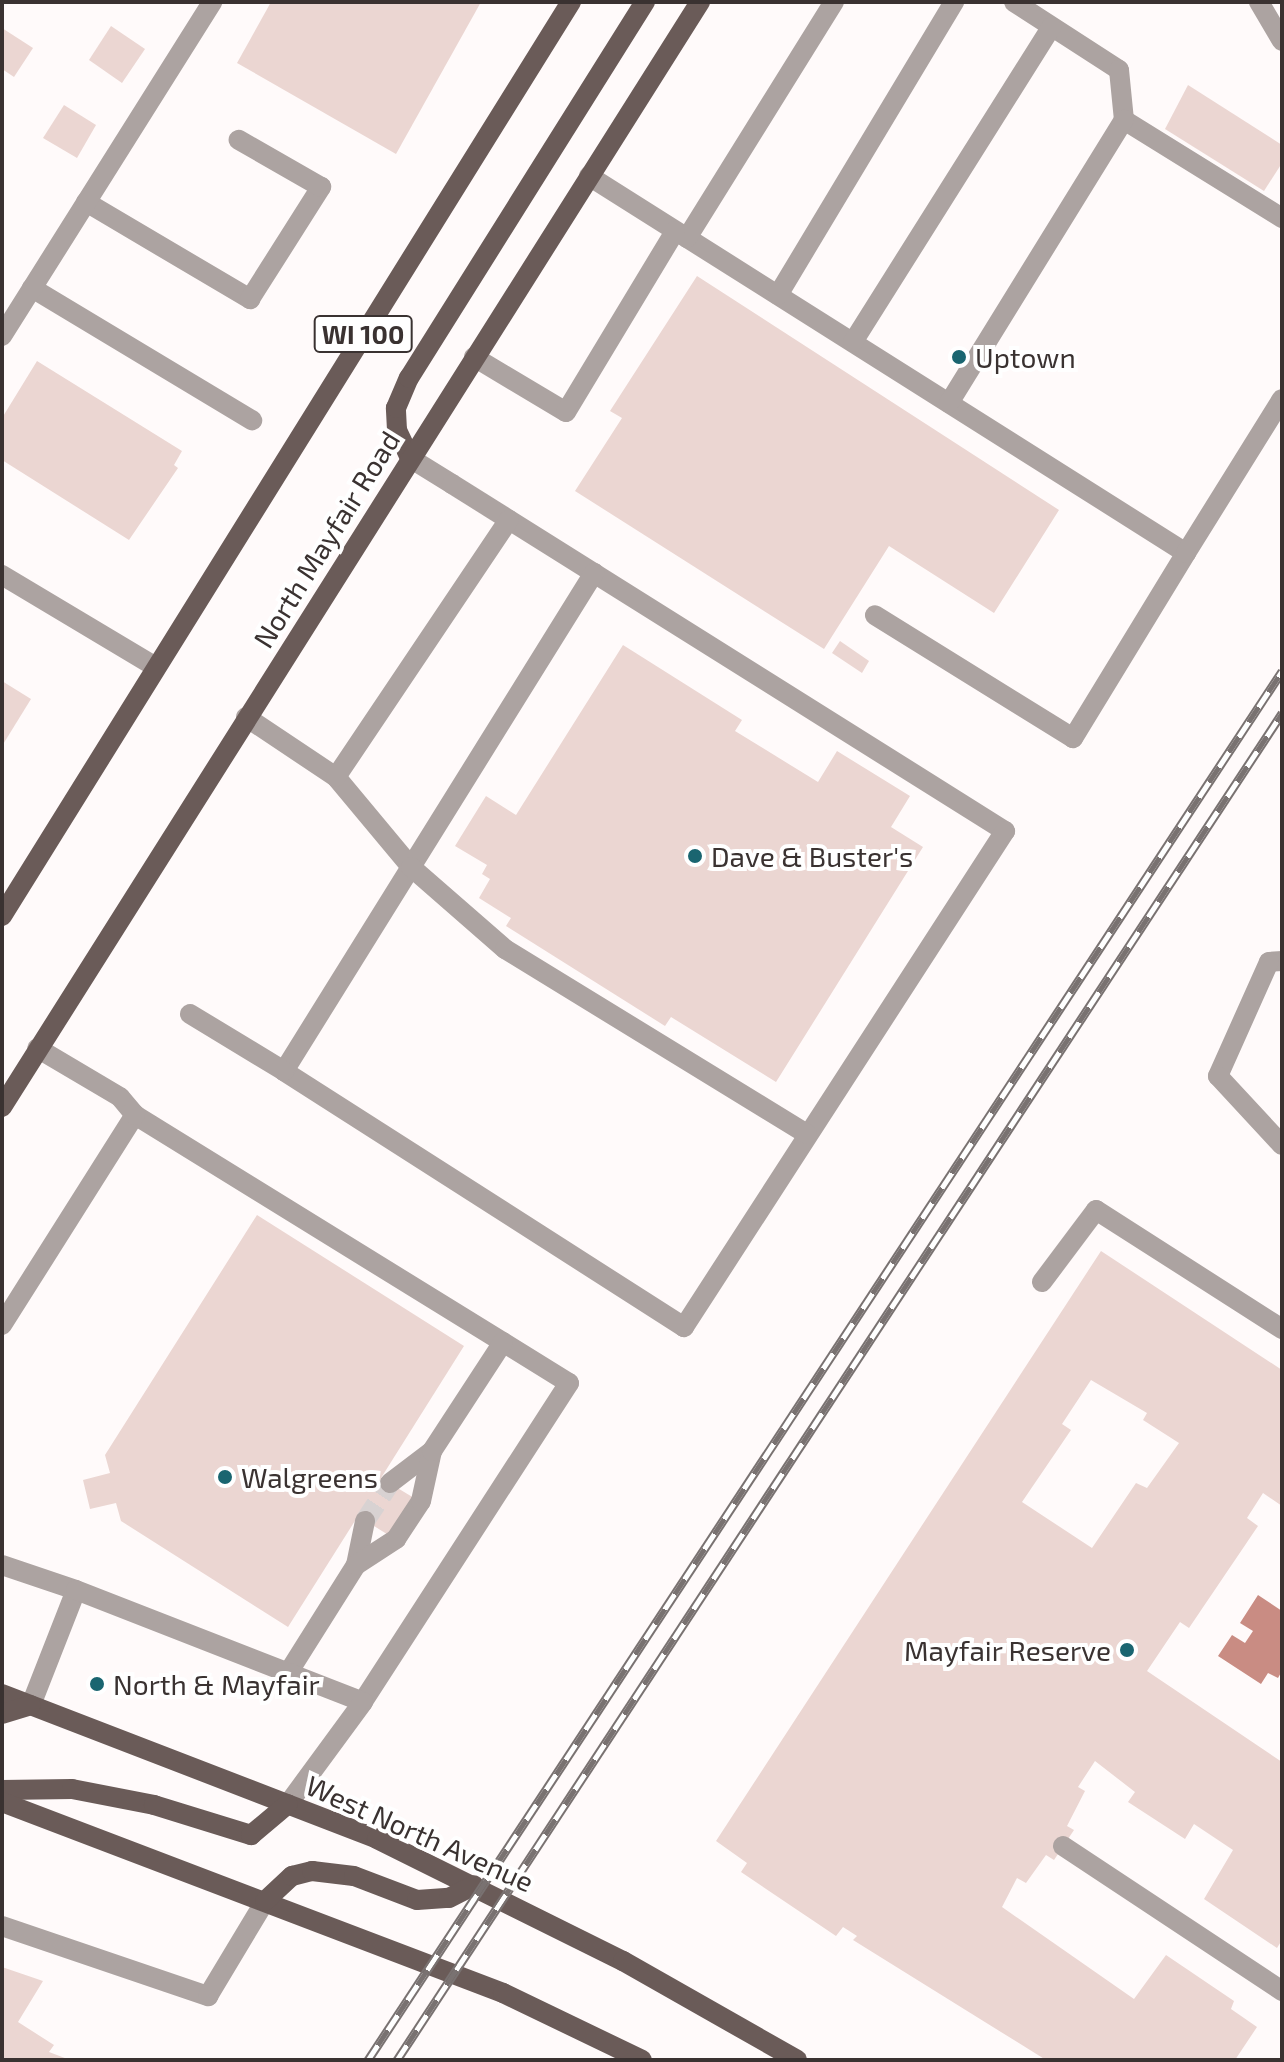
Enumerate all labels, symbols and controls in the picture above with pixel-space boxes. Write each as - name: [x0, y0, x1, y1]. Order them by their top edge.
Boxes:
- road number: WI 100: [313, 312, 413, 356]
- place label: Uptown: [975, 340, 1076, 374]
- marker: Uptown: [950, 348, 968, 366]
- street label: North Mayfair Road: [246, 424, 406, 654]
- place label: Dave & Buster's: [711, 839, 913, 873]
- marker: Dave & Buster's: [686, 847, 704, 865]
- place label: Walgreens: [241, 1460, 378, 1494]
- marker: Walgreens: [216, 1468, 234, 1486]
- place label: Mayfair Reserve: [903, 1633, 1111, 1667]
- marker: Mayfair Reserve: [1118, 1641, 1136, 1659]
- place label: North & Mayfair: [113, 1667, 320, 1701]
- marker: North & Mayfair: [88, 1675, 106, 1693]
- street label: West North Avenue: [301, 1768, 539, 1898]

